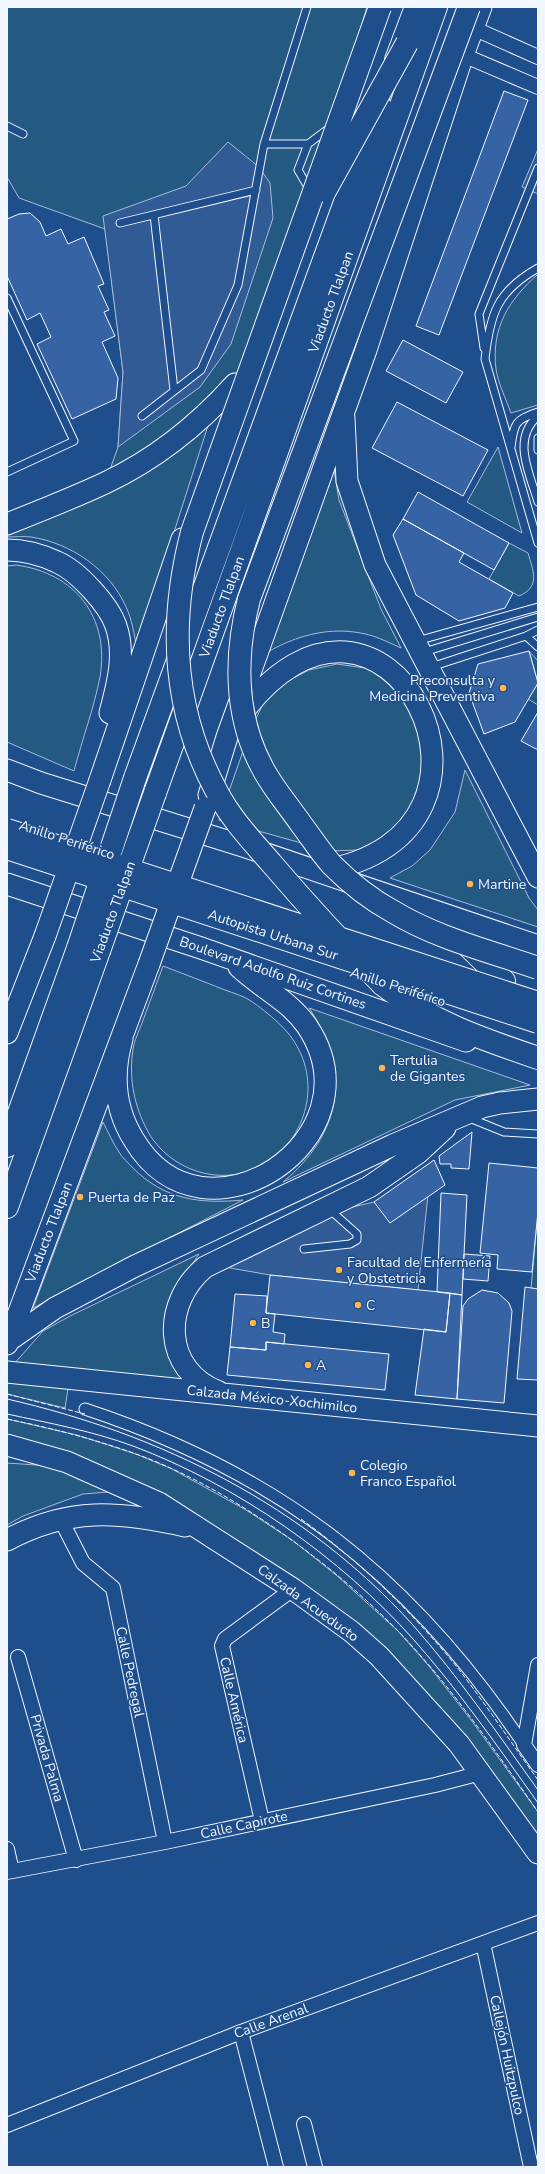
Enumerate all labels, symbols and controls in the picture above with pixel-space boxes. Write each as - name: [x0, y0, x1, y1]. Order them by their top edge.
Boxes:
- street label: Viaducto Tlalpan: [303, 249, 358, 356]
- street label: Viaducto Tlalpan: [194, 554, 249, 661]
- place label: Preconsulta y Medicina Preventiva: [369, 671, 496, 706]
- marker: Preconsulta y Medicina Preventiva: [498, 683, 508, 693]
- street label: Anillo Periférico: [17, 816, 117, 864]
- street label: Viaducto Tlalpan: [85, 859, 140, 966]
- place label: Martine: [478, 875, 526, 894]
- marker: Martine: [465, 879, 475, 889]
- street label: Autopista Urbana Sur: [205, 905, 341, 965]
- street label: Boulevard Adolfo Ruiz Cortines: [177, 932, 369, 1014]
- street label: Anillo Periférico: [348, 963, 448, 1011]
- place label: Tertulia de Gigantes: [390, 1051, 465, 1086]
- marker: Tertulia de Gigantes: [377, 1063, 387, 1073]
- street label: Viaducto Tlalpan: [21, 1179, 77, 1286]
- place label: Puerta de Paz: [88, 1188, 176, 1207]
- marker: Puerta de Paz: [75, 1192, 85, 1202]
- place label: Facultad de Enfermería y Obstetricia: [347, 1253, 492, 1288]
- marker: Facultad de Enfermería y Obstetricia: [334, 1265, 344, 1275]
- place label: C: [366, 1296, 375, 1315]
- marker: C: [353, 1300, 363, 1310]
- place label: B: [261, 1314, 270, 1333]
- marker: B: [248, 1318, 258, 1328]
- place label: A: [316, 1356, 326, 1375]
- marker: A: [303, 1360, 313, 1370]
- street label: Calzada México-Xochimilco: [186, 1381, 358, 1417]
- place label: Colegio Franco Español: [360, 1456, 457, 1491]
- marker: Colegio Franco Español: [347, 1468, 357, 1478]
- street label: Calzada Acueducto: [254, 1560, 363, 1646]
- street label: Calle Pedregal: [111, 1625, 149, 1720]
- street label: Calle América: [215, 1655, 253, 1745]
- street label: Privada Palma: [25, 1712, 69, 1804]
- street label: Calle Capirote: [199, 1806, 289, 1844]
- street label: Callejón Huitzpulco: [485, 1993, 529, 2117]
- street label: Calle Arenal: [231, 1998, 312, 2043]

